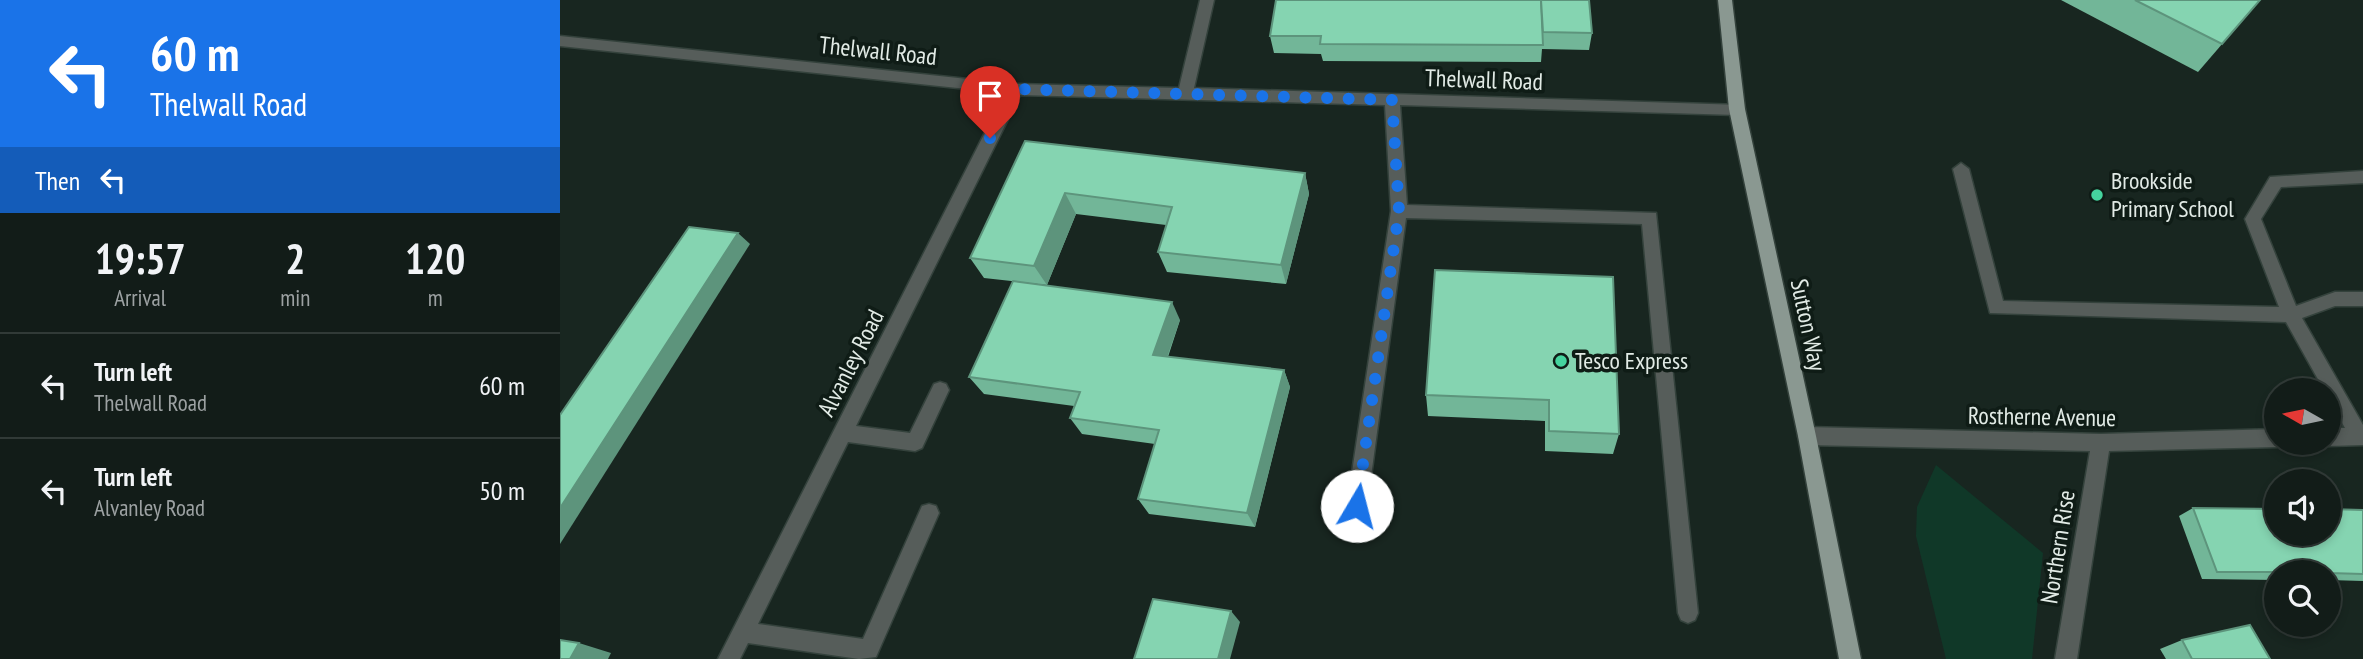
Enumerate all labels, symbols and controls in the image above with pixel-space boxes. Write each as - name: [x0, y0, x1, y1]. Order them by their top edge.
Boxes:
- text: 60 m: [150, 21, 239, 85]
- icon: left: [35, 28, 126, 119]
- street label: Thelwall Road: [818, 29, 938, 72]
- street label: Thelwall Road: [1425, 62, 1543, 97]
- pin: [960, 66, 1020, 138]
- icon: arrive: [971, 77, 1009, 115]
- text: Thelwall Road: [150, 83, 307, 125]
- icon: left: [94, 161, 132, 199]
- text: Then: [35, 164, 80, 197]
- place label: Brookside Primary School: [2111, 165, 2234, 224]
- marker: Brookside Primary School: [2089, 187, 2105, 203]
- text: 19:57: [95, 231, 186, 286]
- text: 2: [285, 231, 305, 286]
- text: 120: [405, 231, 465, 286]
- street label: Sutton Way: [1784, 276, 1833, 374]
- text: Arrival: [114, 283, 166, 312]
- text: min: [280, 283, 310, 312]
- text: m: [428, 283, 443, 312]
- street label: Alvanley Road: [810, 304, 891, 421]
- place label: Tesco Express: [1575, 345, 1688, 376]
- marker: Tesco Express: [1553, 353, 1569, 369]
- text: Turn left: [94, 355, 172, 388]
- icon: left: [35, 367, 73, 405]
- text: 60 m: [479, 369, 525, 402]
- north arrow: [2264, 378, 2342, 455]
- map controls: [2264, 378, 2341, 637]
- text: Thelwall Road: [94, 388, 207, 417]
- street label: Rostherne Avenue: [1968, 400, 2116, 433]
- text: Turn left: [94, 460, 172, 493]
- position arrow: [1320, 469, 1394, 543]
- button: sound: [2264, 469, 2341, 546]
- icon: left: [35, 472, 73, 510]
- text: 50 m: [479, 474, 525, 507]
- street label: Northern Rise: [2033, 488, 2082, 606]
- text: Alvanley Road: [94, 493, 205, 522]
- button: search: [2264, 560, 2341, 637]

